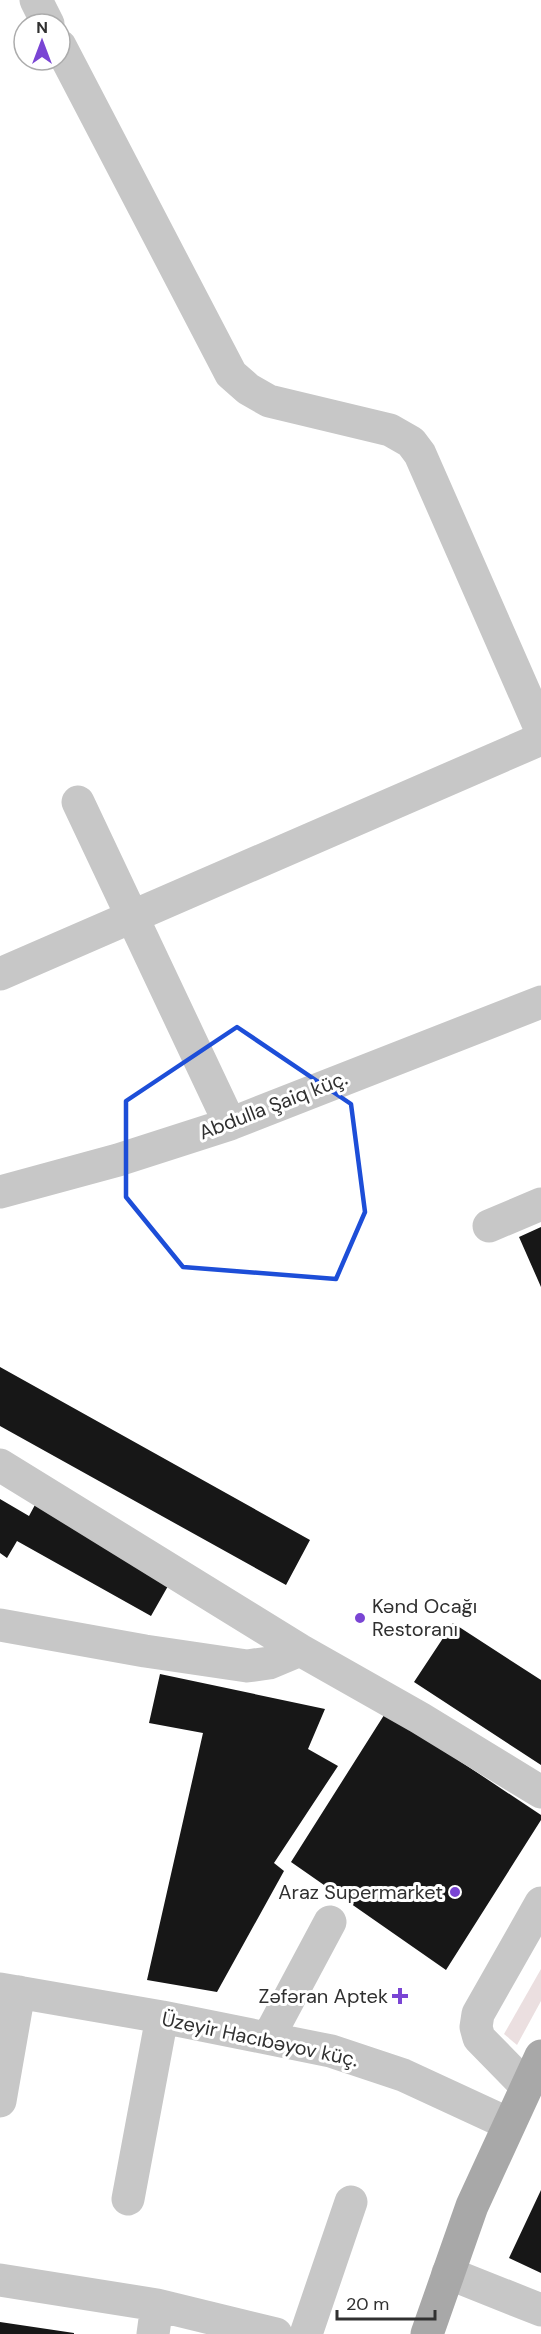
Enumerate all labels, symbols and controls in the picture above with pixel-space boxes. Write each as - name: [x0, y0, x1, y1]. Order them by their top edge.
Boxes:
- north arrow: [12, 12, 72, 72]
- text: N: [36, 17, 48, 38]
- street label: Abdulla Şaiq küç.: [195, 1065, 351, 1145]
- place label: Kənd Ocağı Restoranı: [372, 1593, 477, 1642]
- marker: Kənd Ocağı Restoranı: [353, 1611, 367, 1625]
- place label: Araz Supermarket: [278, 1879, 443, 1905]
- marker: Araz Supermarket: [448, 1885, 462, 1899]
- place label: Zəfəran Aptek: [259, 1983, 388, 2009]
- marker: Zəfəran Aptek: [393, 1989, 407, 2003]
- street label: Üzeyir Hacıbəyov küç.: [159, 2005, 361, 2073]
- scale bar: [337, 2283, 434, 2321]
- text: 20 m: [346, 2292, 389, 2316]

